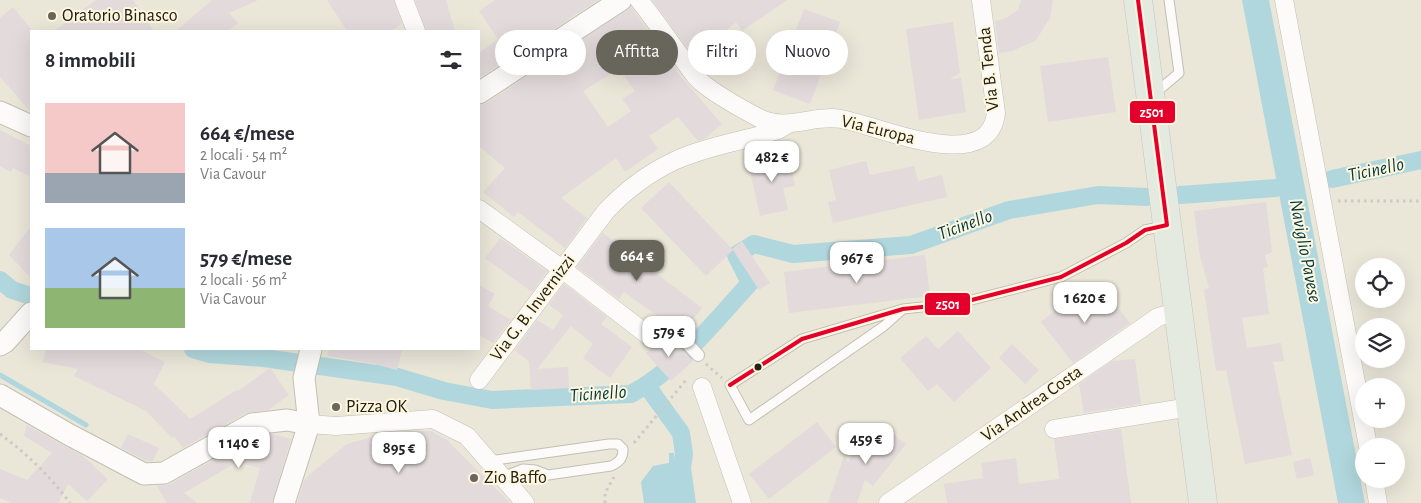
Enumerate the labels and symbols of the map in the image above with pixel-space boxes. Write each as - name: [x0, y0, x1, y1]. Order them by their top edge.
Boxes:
- place label: Oratorio Binasco: [62, 7, 178, 25]
- marker: Oratorio Binasco: [46, 10, 58, 22]
- street label: Via B. Tenda: [976, 26, 1002, 112]
- line badge: z501: [1129, 100, 1176, 124]
- text: z501: [1140, 106, 1164, 120]
- street label: Via Europa: [839, 112, 917, 148]
- pin: 482 €: [737, 140, 807, 183]
- water label: Ticinello: [1346, 155, 1406, 185]
- water label: Naviglio Pavese: [1286, 198, 1324, 304]
- water label: Ticinello: [935, 206, 995, 244]
- pin: 664 €: [602, 240, 672, 282]
- pin: 967 €: [822, 242, 892, 284]
- street label: Via G. B. Invernizzi: [487, 252, 579, 364]
- pin: 1 620 €: [1039, 282, 1131, 324]
- line badge: z501: [924, 292, 971, 316]
- text: z501: [936, 298, 960, 312]
- pin: 579 €: [634, 316, 704, 358]
- unlabelled marker: [753, 362, 763, 372]
- street label: Via Andrea Costa: [978, 363, 1086, 445]
- water label: Ticinello: [569, 383, 627, 405]
- place label: Pizza OK: [346, 398, 407, 416]
- marker: Pizza OK: [330, 401, 342, 413]
- pin: 459 €: [831, 422, 901, 465]
- pin: 1 140 €: [193, 426, 285, 469]
- pin: 895 €: [364, 432, 434, 474]
- place label: Zio Baffo: [484, 469, 547, 487]
- marker: Zio Baffo: [468, 472, 480, 484]

